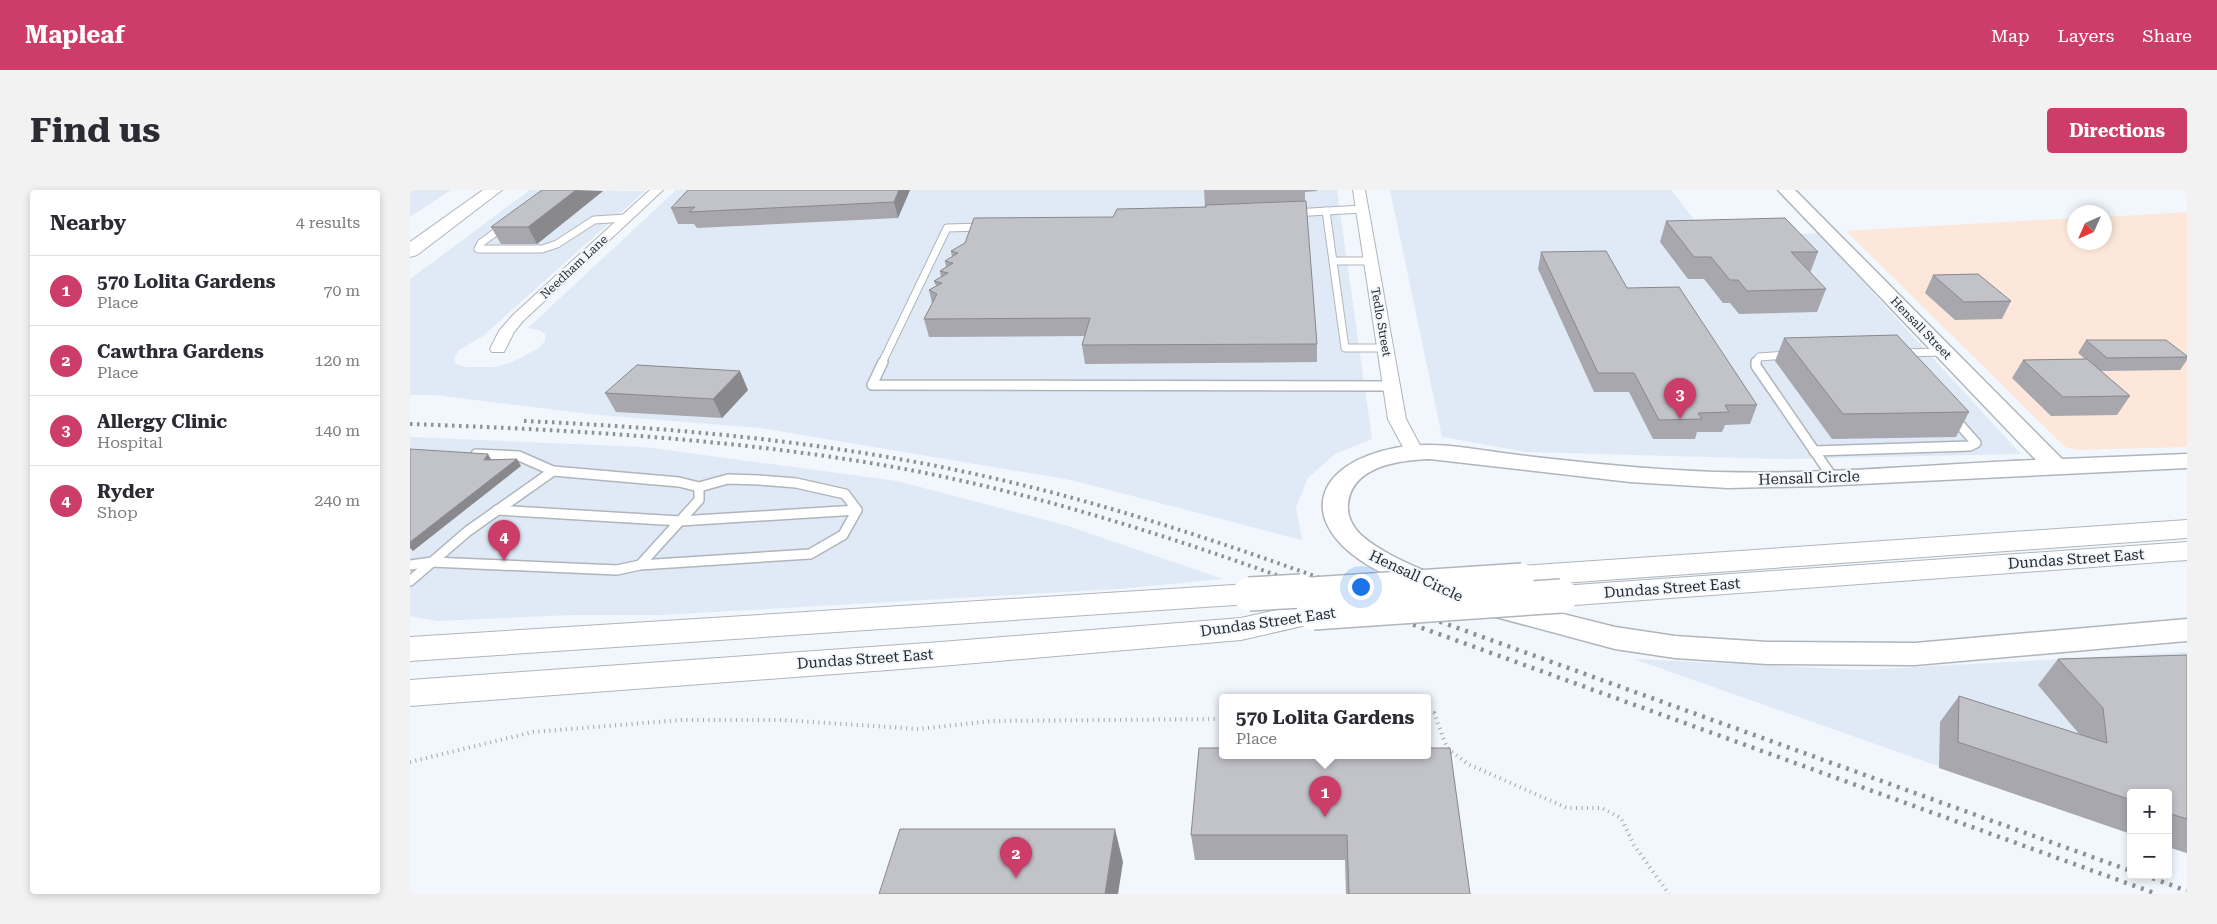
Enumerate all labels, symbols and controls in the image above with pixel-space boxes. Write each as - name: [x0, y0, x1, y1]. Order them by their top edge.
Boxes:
- text: Mapleaf: [25, 21, 125, 49]
- text: Map: [1991, 25, 2030, 46]
- text: Layers: [2058, 25, 2114, 46]
- text: Share: [2142, 25, 2192, 46]
- button: Directions: [2047, 108, 2187, 153]
- text: Find us: [30, 110, 160, 151]
- north arrow: [2067, 205, 2112, 250]
- text: Nearby: [50, 211, 126, 235]
- text: 4 results: [296, 213, 360, 232]
- street label: Needham Lane: [537, 232, 611, 302]
- text: 570 Lolita Gardens: [97, 270, 275, 293]
- text: 1: [62, 281, 70, 300]
- text: 70 m: [323, 281, 360, 300]
- street label: Tedlo Street: [1368, 286, 1394, 358]
- text: Place: [97, 293, 138, 312]
- street label: Hensall Street: [1888, 294, 1955, 362]
- text: Cawthra Gardens: [97, 340, 264, 363]
- text: 2: [62, 351, 70, 370]
- text: 120 m: [314, 351, 360, 370]
- text: Place: [97, 363, 138, 382]
- pin: 3: [1664, 378, 1696, 419]
- text: Allergy Clinic: [97, 410, 227, 433]
- text: 3: [62, 421, 70, 440]
- text: 140 m: [314, 421, 360, 440]
- text: Hospital: [97, 433, 163, 452]
- street label: Hensall Circle: [1758, 467, 1860, 489]
- text: Ryder: [97, 480, 154, 503]
- text: 4: [62, 491, 70, 510]
- text: 240 m: [314, 491, 360, 510]
- text: Shop: [97, 503, 138, 522]
- pin: 4: [488, 520, 520, 561]
- street label: Dundas Street East: [2007, 545, 2145, 573]
- street label: Hensall Circle: [1366, 546, 1466, 606]
- your location: [1348, 574, 1374, 600]
- street label: Dundas Street East: [1603, 574, 1741, 602]
- street label: Dundas Street East: [1199, 604, 1337, 640]
- street label: Dundas Street East: [796, 645, 934, 673]
- popup: [1219, 694, 1431, 759]
- text: 570 Lolita Gardens: [1236, 706, 1414, 729]
- text: Place: [1236, 729, 1277, 748]
- pin: 1: [1309, 776, 1341, 817]
- map controls: [2127, 789, 2172, 879]
- button: +: [2127, 789, 2172, 834]
- button: −: [2127, 834, 2172, 879]
- pin: 2: [1000, 837, 1032, 878]

